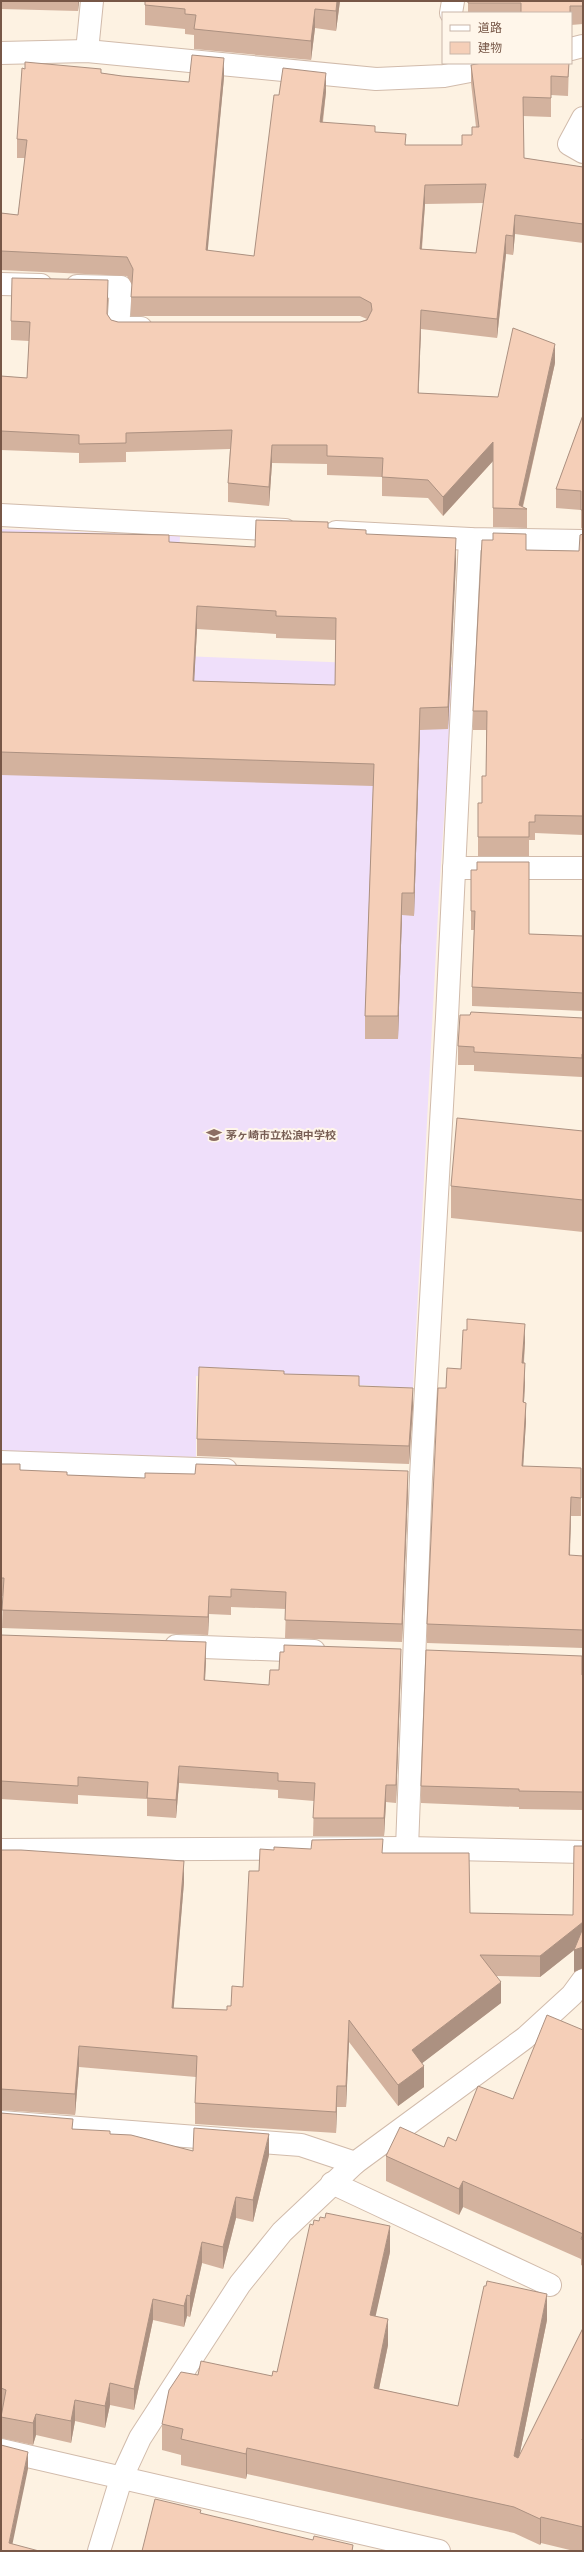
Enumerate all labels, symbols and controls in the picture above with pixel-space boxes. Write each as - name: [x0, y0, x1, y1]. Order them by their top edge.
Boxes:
- legend: [442, 12, 572, 64]
- text: 道路: [478, 20, 502, 34]
- text: 建物: [478, 40, 502, 54]
- school or university icon: 茅ヶ崎市立松浪中学校: [205, 1126, 223, 1144]
- place label: 茅ヶ崎市立松浪中学校: [226, 1128, 336, 1141]

